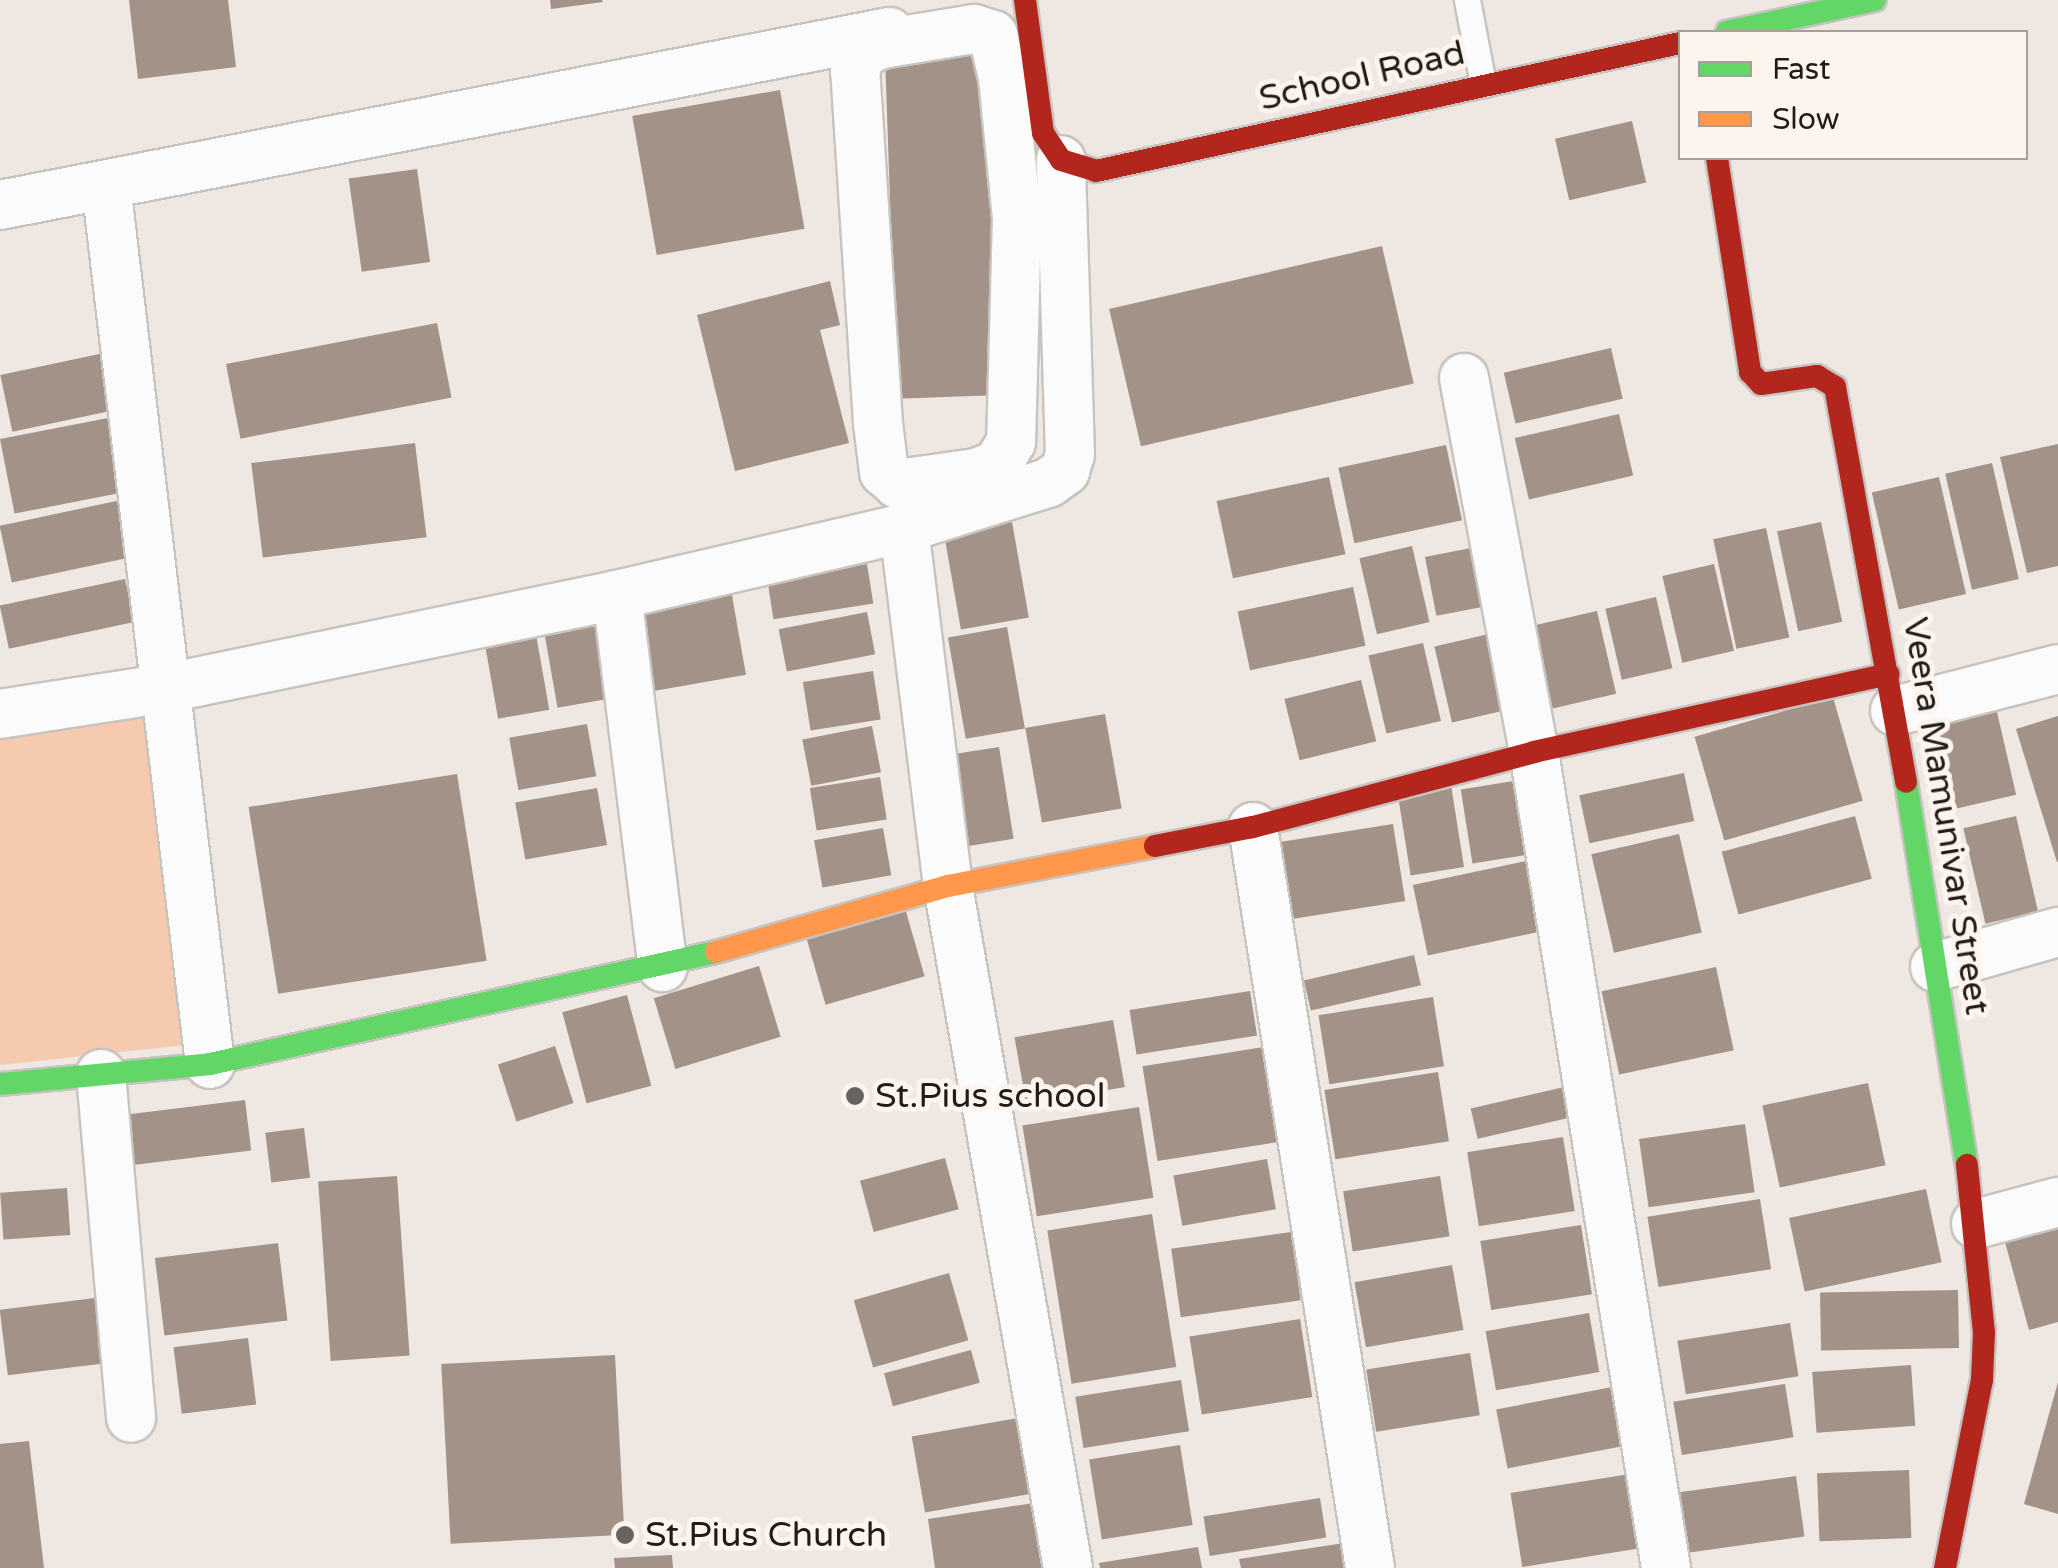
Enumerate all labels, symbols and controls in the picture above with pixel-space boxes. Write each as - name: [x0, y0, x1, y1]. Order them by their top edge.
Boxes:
- legend: [1678, 30, 2028, 160]
- street label: School Road: [1255, 32, 1469, 120]
- text: Fast: [1772, 51, 1831, 88]
- text: Slow: [1772, 101, 1840, 138]
- street label: Veera Mamunivar Street: [1894, 614, 1998, 1018]
- place label: St.Pius school: [875, 1075, 1105, 1117]
- marker: St.Pius school: [844, 1085, 866, 1107]
- place label: St.Pius Church: [645, 1514, 887, 1556]
- marker: St.Pius Church: [614, 1524, 636, 1546]

